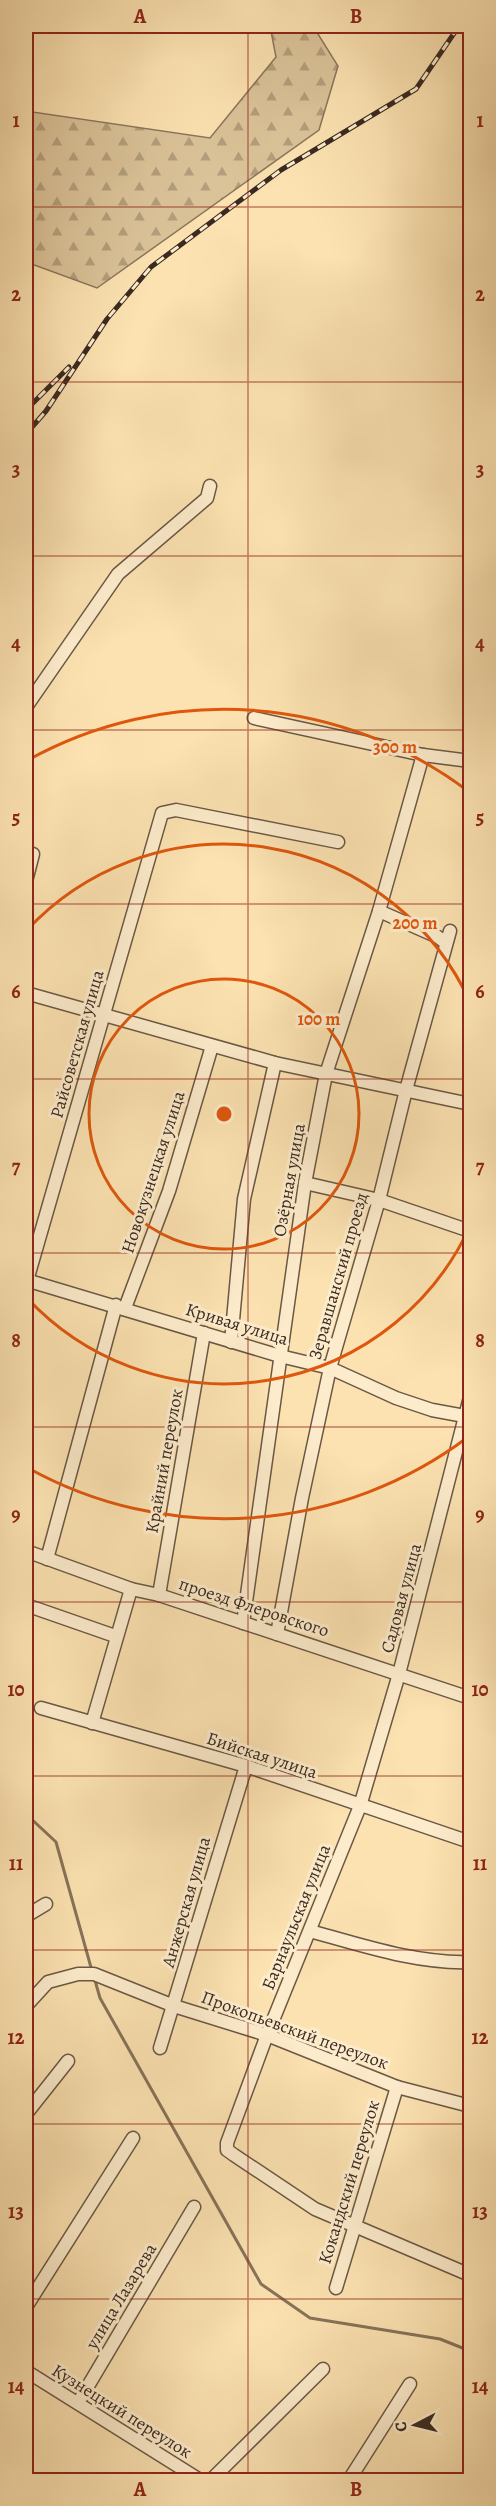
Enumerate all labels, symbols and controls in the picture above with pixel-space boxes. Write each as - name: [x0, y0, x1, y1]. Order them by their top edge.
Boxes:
- text: A: [133, 3, 147, 30]
- text: B: [350, 3, 362, 30]
- text: 1: [12, 107, 20, 134]
- text: 1: [476, 107, 484, 134]
- text: 2: [11, 281, 21, 308]
- text: 2: [475, 281, 485, 308]
- text: 3: [12, 456, 20, 483]
- text: 3: [476, 456, 484, 483]
- text: 4: [11, 630, 21, 657]
- text: 4: [475, 630, 485, 657]
- text: 300 m: [373, 735, 417, 759]
- text: 5: [12, 804, 20, 831]
- text: 5: [476, 804, 484, 831]
- text: 200 m: [392, 911, 438, 935]
- street label: Райсоветская улица: [44, 966, 110, 1121]
- text: 6: [11, 978, 21, 1005]
- text: 6: [475, 978, 485, 1005]
- text: 100 m: [298, 1007, 340, 1031]
- street label: Новокузнецкая улица: [115, 1087, 191, 1256]
- centre of rings: [214, 1104, 234, 1124]
- street label: Озёрная улица: [267, 1121, 311, 1239]
- text: 7: [12, 1153, 21, 1180]
- text: 7: [476, 1153, 485, 1180]
- street label: Зеравшанский проезд: [303, 1190, 373, 1362]
- street label: Кривая улица: [183, 1297, 292, 1351]
- text: 8: [11, 1327, 21, 1354]
- text: 8: [475, 1327, 485, 1354]
- street label: Крайний переулок: [139, 1387, 189, 1535]
- text: 9: [11, 1501, 21, 1528]
- text: 9: [475, 1501, 485, 1528]
- street label: Садовая улица: [375, 1540, 427, 1655]
- street label: проезд Флеровского: [176, 1571, 332, 1643]
- text: 10: [7, 1676, 25, 1703]
- text: 10: [471, 1676, 489, 1703]
- street label: Бийская улица: [204, 1726, 321, 1784]
- street label: Анжерская улица: [156, 1833, 216, 1971]
- street label: Барнаульская улица: [256, 1840, 336, 1993]
- text: 11: [9, 1850, 23, 1877]
- text: 11: [473, 1850, 487, 1877]
- street label: Прокопьевский переулок: [198, 1985, 392, 2075]
- text: 12: [8, 2024, 25, 2051]
- text: 12: [472, 2024, 489, 2051]
- street label: Кокандский переулок: [313, 2097, 385, 2267]
- text: 13: [8, 2198, 24, 2225]
- text: 13: [472, 2198, 488, 2225]
- street label: улица Лазарева: [79, 2238, 162, 2354]
- street label: Кузнецкий переулок: [47, 2358, 197, 2464]
- text: 14: [8, 2373, 25, 2400]
- text: 14: [472, 2373, 489, 2400]
- north arrow: [385, 2395, 445, 2455]
- text: С: [390, 2420, 413, 2433]
- text: A: [133, 2476, 147, 2503]
- text: B: [350, 2476, 362, 2503]

